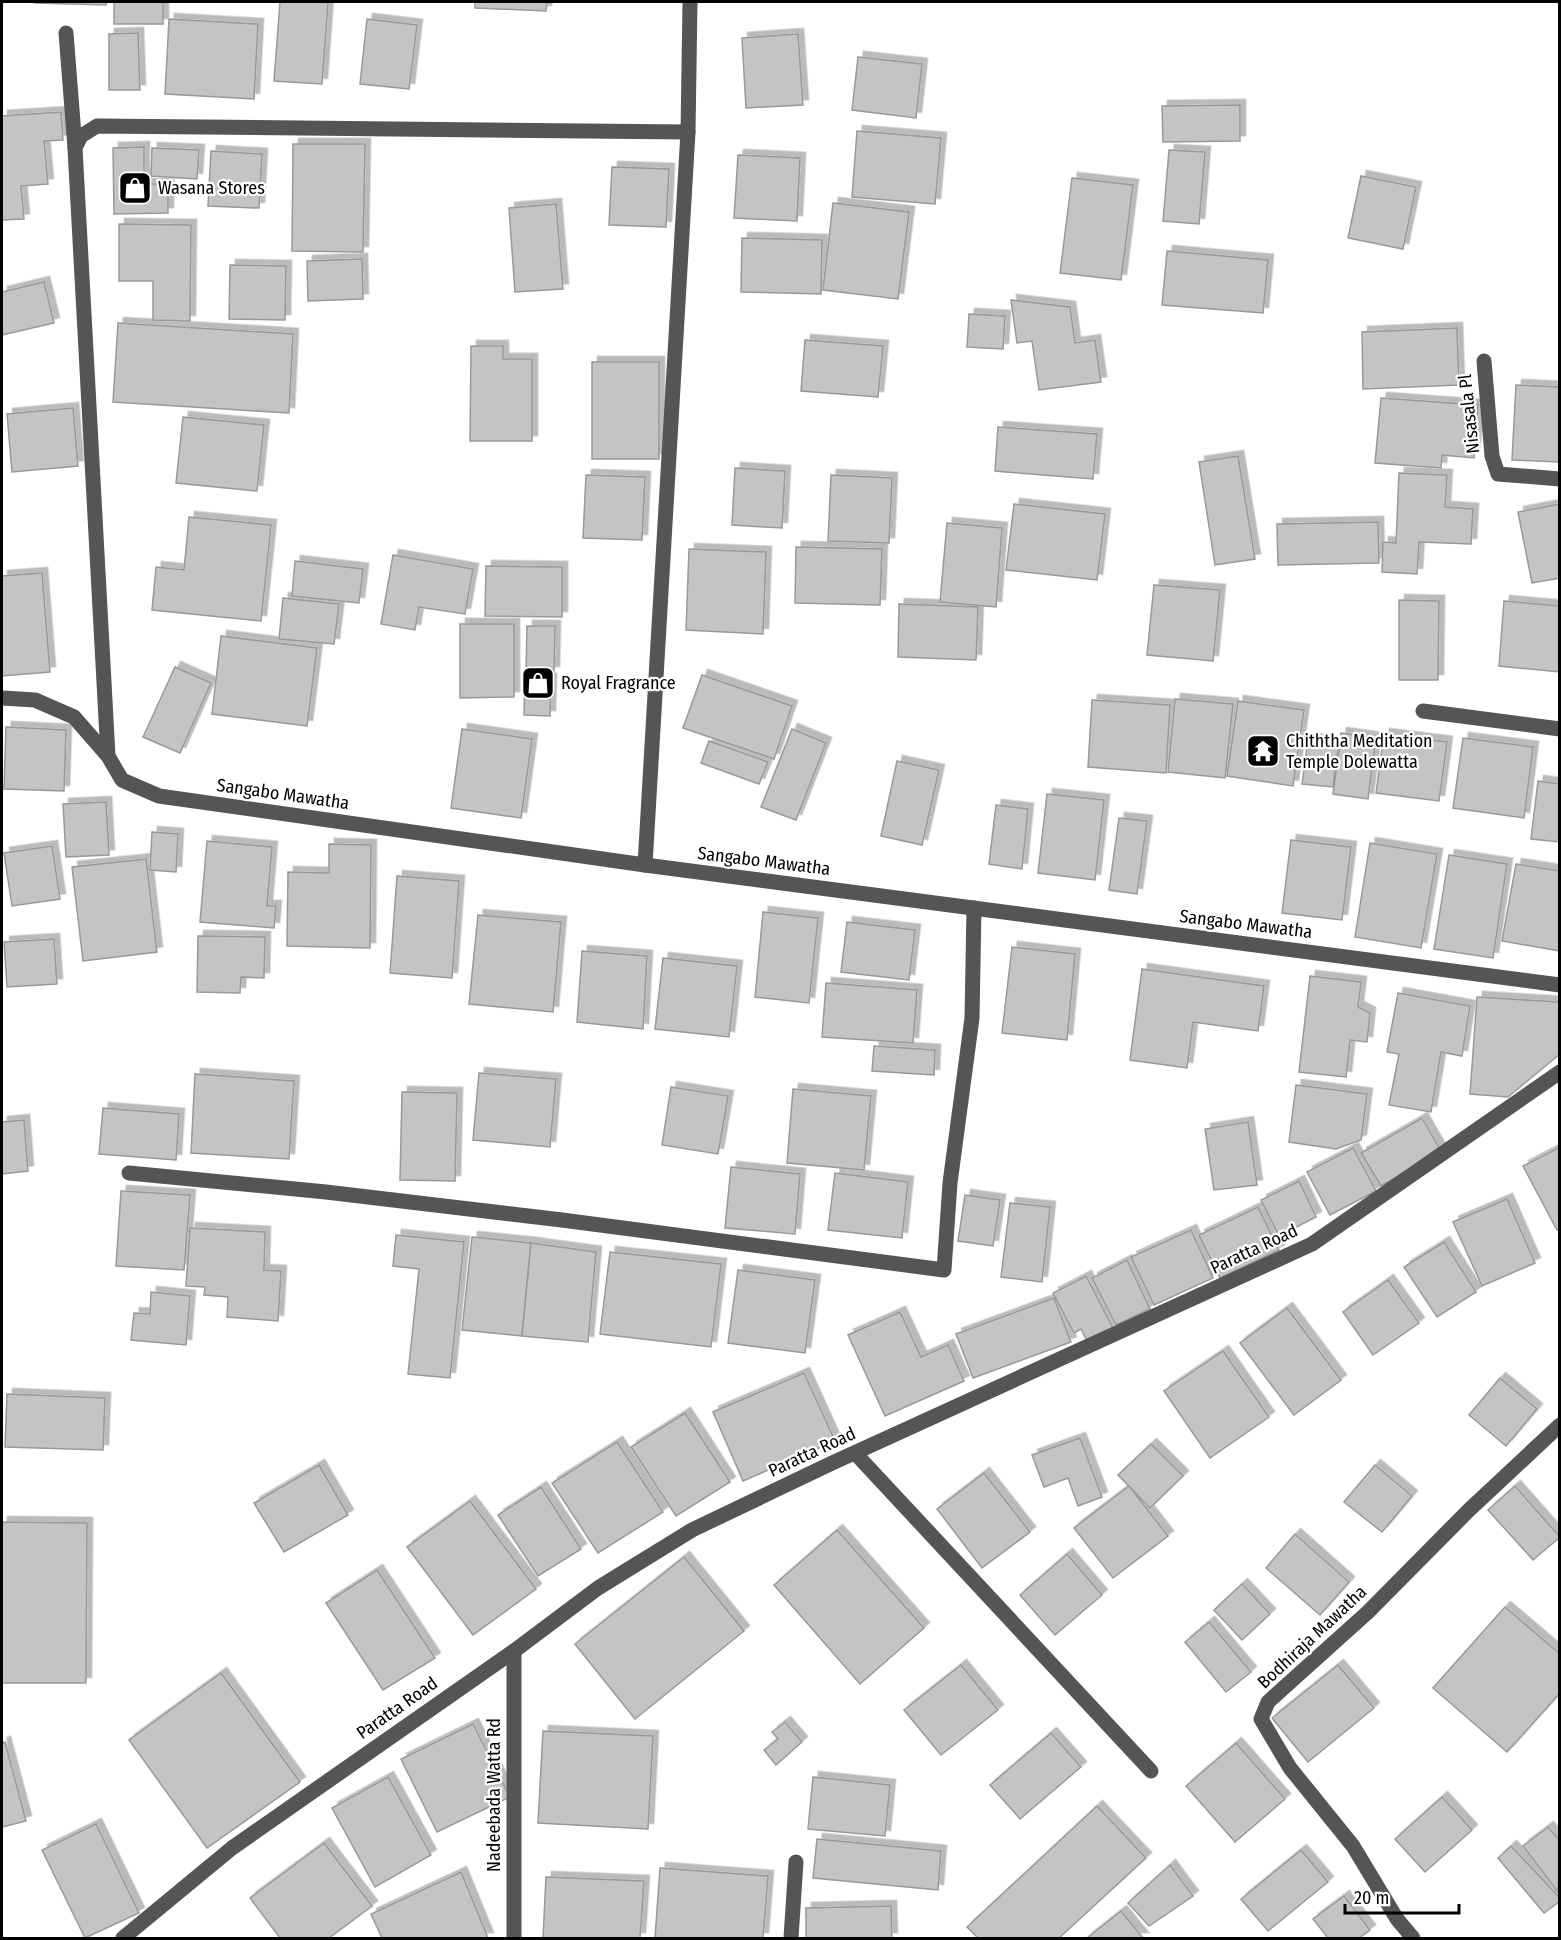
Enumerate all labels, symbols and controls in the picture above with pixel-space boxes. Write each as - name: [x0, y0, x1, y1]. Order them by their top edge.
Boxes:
- shop icon: Wasana Stores: [117, 170, 153, 206]
- place label: Wasana Stores: [158, 177, 265, 199]
- street label: Nisasala Pl: [1454, 373, 1484, 455]
- shop icon: Royal Fragrance: [520, 665, 556, 701]
- place label: Royal Fragrance: [561, 672, 676, 694]
- place label: Chiththa Meditation Temple Dolewatta: [1286, 730, 1433, 773]
- temple icon: Chiththa Meditation Temple Dolewatta: [1245, 733, 1281, 769]
- street label: Sangabo Mawatha: [215, 774, 351, 814]
- street label: Sangabo Mawatha: [696, 842, 832, 880]
- street label: Sangabo Mawatha: [1178, 905, 1314, 943]
- street label: Paratta Road: [1207, 1219, 1301, 1279]
- street label: Paratta Road: [765, 1422, 859, 1482]
- street label: Bodhiraja Mawatha: [1253, 1581, 1371, 1693]
- street label: Paratta Road: [352, 1672, 442, 1744]
- street label: Nadeebada Watta Rd: [483, 1718, 505, 1872]
- scale bar: [1345, 1877, 1459, 1915]
- text: 20 m: [1354, 1887, 1389, 1909]

